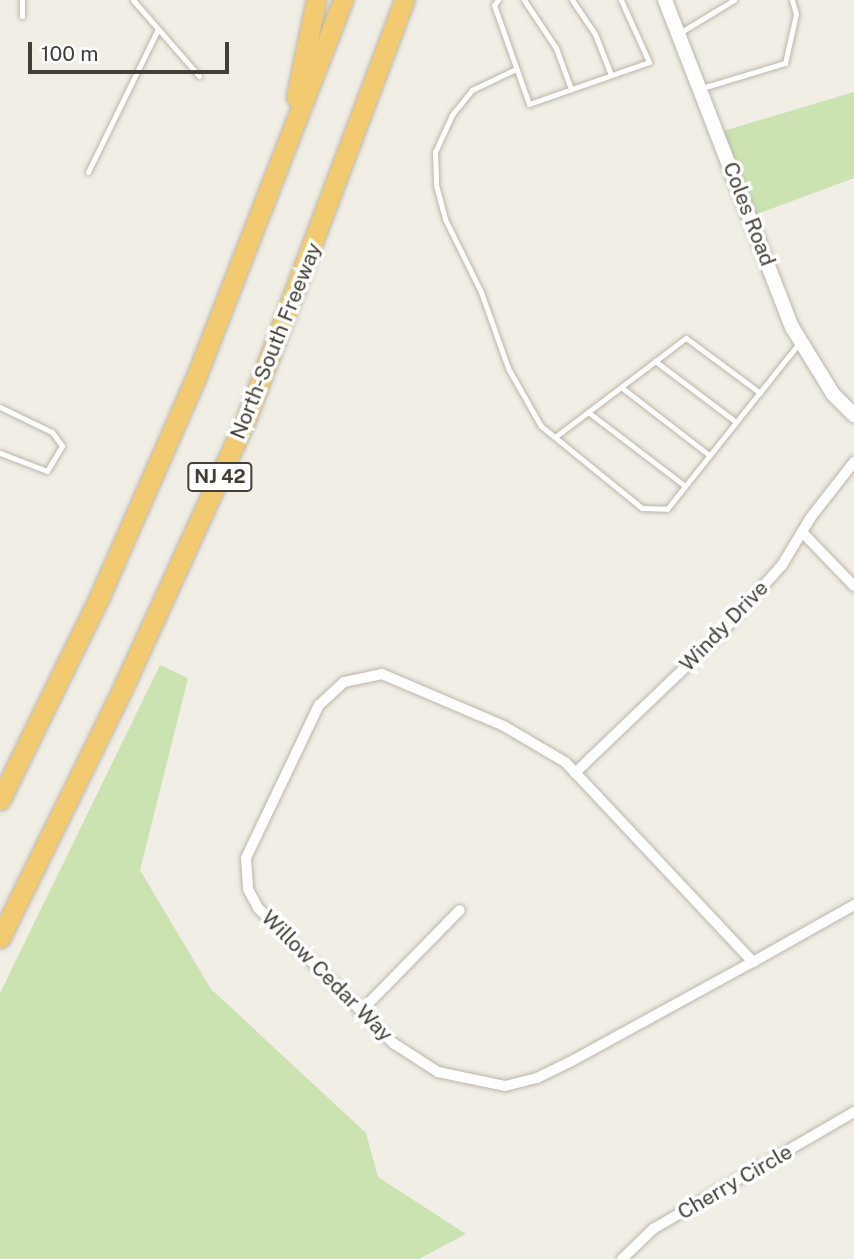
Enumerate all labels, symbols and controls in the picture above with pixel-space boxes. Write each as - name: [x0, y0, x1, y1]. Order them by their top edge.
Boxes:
- scale bar: [32, 28, 233, 72]
- text: 100 m: [41, 41, 98, 66]
- street label: Coles Road: [718, 158, 780, 270]
- street label: North-South Freeway: [225, 239, 327, 443]
- road number: NJ 42: [187, 462, 253, 492]
- street label: Windy Drive: [674, 575, 774, 677]
- street label: Willow Cedar Way: [256, 905, 398, 1047]
- street label: Cherry Circle: [673, 1139, 797, 1225]

